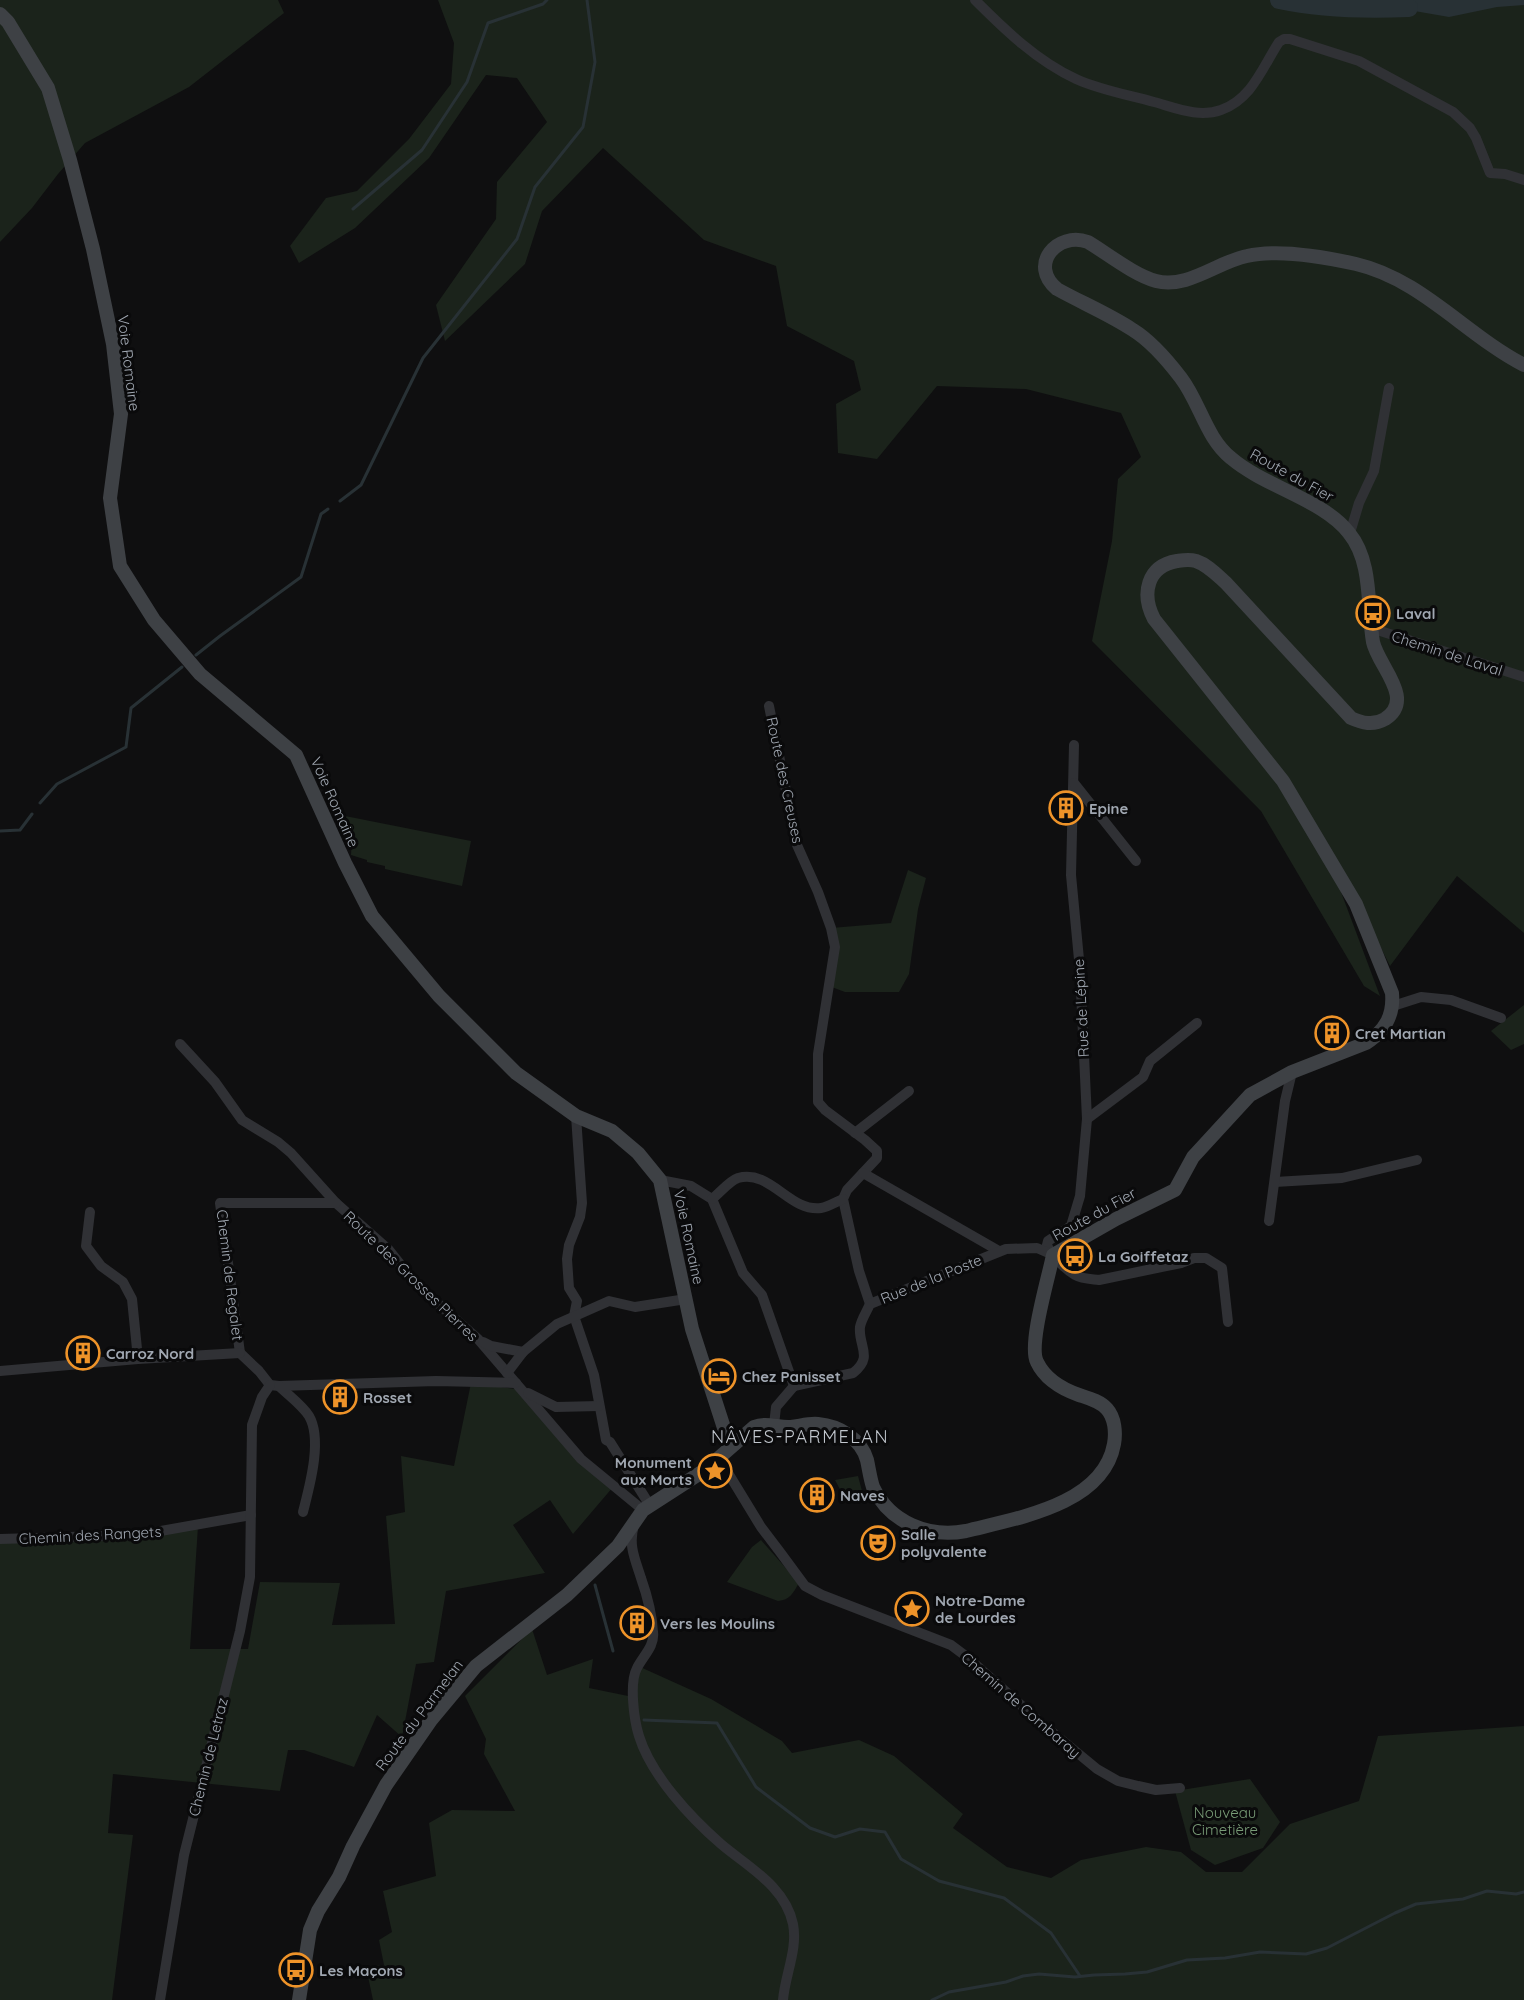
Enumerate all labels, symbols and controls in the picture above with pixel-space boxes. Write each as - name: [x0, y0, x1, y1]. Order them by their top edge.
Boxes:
- street label: Voie Romaine: [114, 314, 144, 412]
- street label: Route du Fier: [1247, 444, 1337, 506]
- bus stop icon: Laval: [1355, 595, 1391, 631]
- place label: Laval: [1396, 604, 1436, 623]
- street label: Chemin de Laval: [1389, 626, 1505, 680]
- street label: Route des Creuses: [762, 715, 808, 845]
- street label: Voie Romaine: [307, 754, 363, 850]
- building icon: Epine: [1048, 790, 1084, 826]
- place label: Epine: [1089, 799, 1128, 818]
- street label: Rue de Lépine: [1069, 958, 1093, 1058]
- building icon: Cret Martian: [1314, 1015, 1350, 1051]
- place label: Cret Martian: [1355, 1024, 1446, 1043]
- street label: Route du Fier: [1049, 1183, 1139, 1245]
- street label: Voie Romaine: [670, 1188, 708, 1286]
- street label: Route des Grosses Pierres: [340, 1207, 482, 1345]
- street label: Chemin de Regalet: [213, 1208, 247, 1342]
- bus stop icon: La Goiffetaz: [1057, 1238, 1093, 1274]
- place label: La Goiffetaz: [1098, 1247, 1188, 1266]
- street label: Rue de la Poste: [878, 1250, 984, 1308]
- building icon: Carroz Nord: [65, 1335, 101, 1371]
- place label: Carroz Nord: [106, 1344, 194, 1363]
- hotel icon: Chez Panisset: [701, 1358, 737, 1394]
- place label: Chez Panisset: [742, 1367, 841, 1386]
- building icon: Rosset: [322, 1379, 358, 1415]
- place label: Rosset: [363, 1388, 412, 1407]
- district label: NÂVES-PARMELAN: [711, 1425, 889, 1448]
- place label: Monument aux Morts: [615, 1453, 692, 1489]
- place icon: Monument aux Morts: [697, 1453, 733, 1489]
- building icon: Naves: [799, 1477, 835, 1513]
- place label: Naves: [840, 1486, 885, 1505]
- street label: Chemin des Rangets: [18, 1522, 162, 1548]
- theatre icon: Salle polyvalente: [860, 1525, 896, 1561]
- place label: Salle polyvalente: [901, 1525, 987, 1561]
- place icon: Notre-Dame de Lourdes: [894, 1591, 930, 1627]
- place label: Notre-Dame de Lourdes: [935, 1591, 1025, 1627]
- building icon: Vers les Moulins: [619, 1605, 655, 1641]
- place label: Vers les Moulins: [660, 1614, 775, 1633]
- street label: Chemin de Combaray: [957, 1648, 1085, 1762]
- street label: Route du Parmelan: [371, 1656, 467, 1774]
- street label: Chemin de Letraz: [184, 1696, 232, 1818]
- park label: Nouveau Cimetière: [1192, 1803, 1258, 1839]
- bus stop icon: Les Maçons: [278, 1952, 314, 1988]
- place label: Les Maçons: [319, 1961, 403, 1980]

